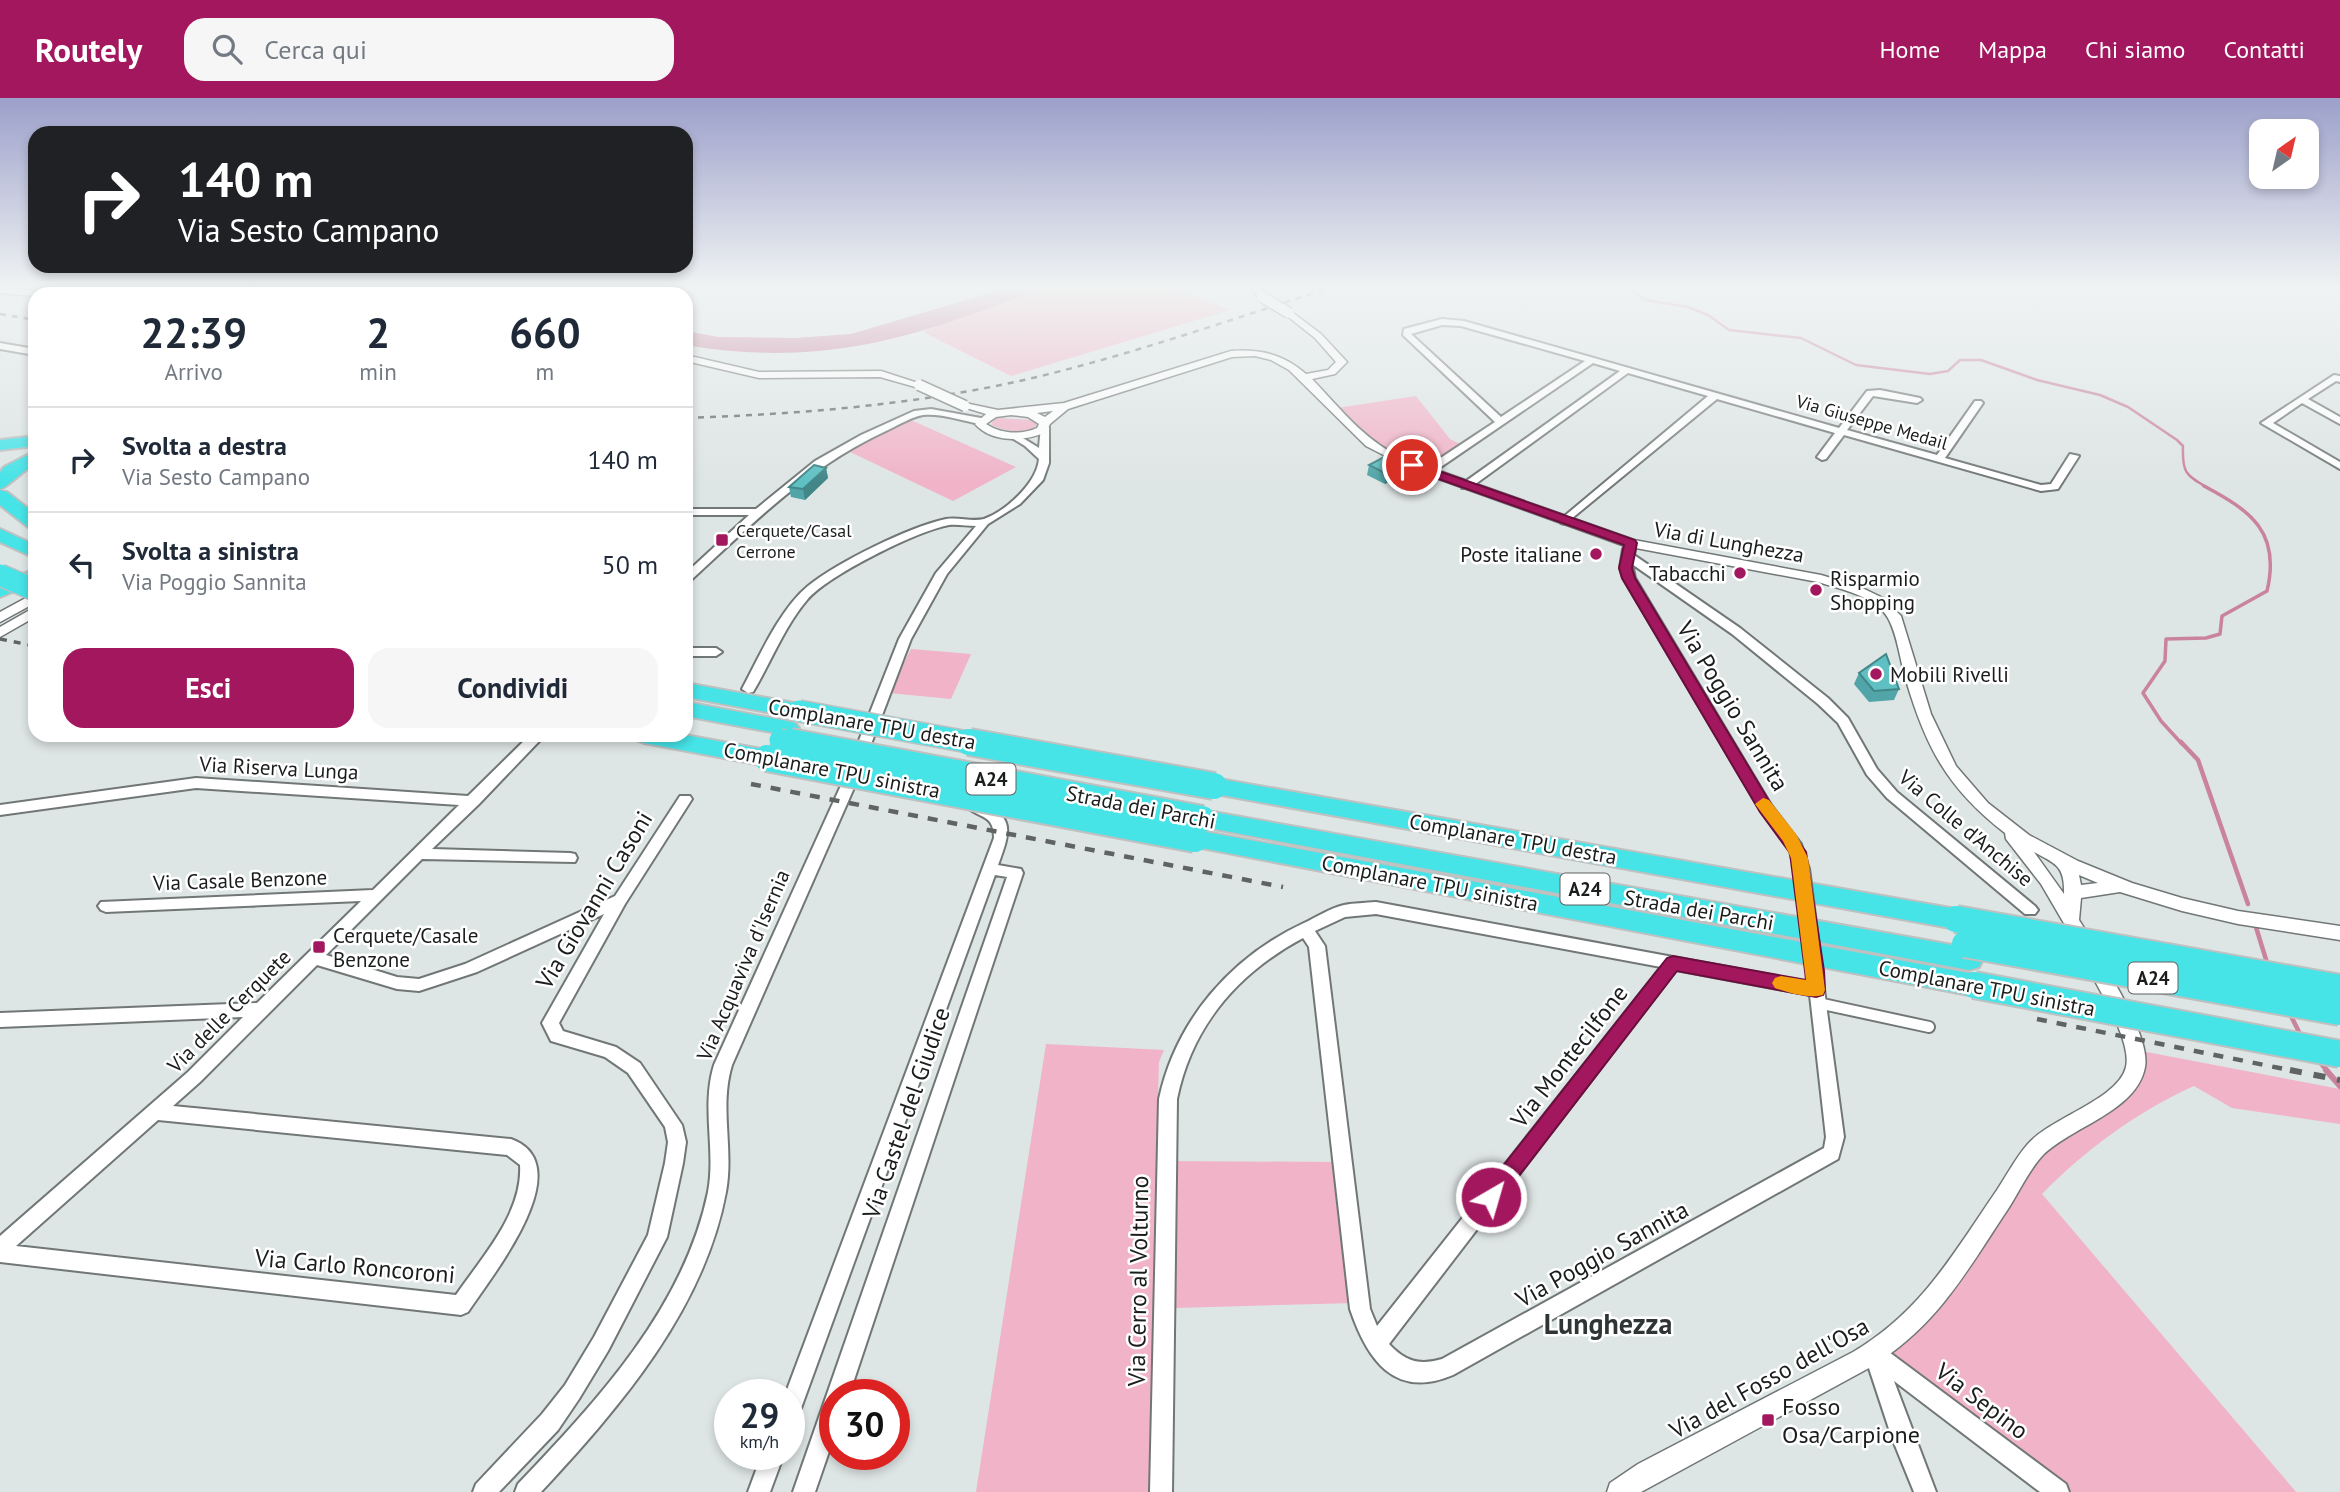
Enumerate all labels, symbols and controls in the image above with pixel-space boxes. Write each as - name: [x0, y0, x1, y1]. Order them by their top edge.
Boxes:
- search box: [184, 18, 674, 81]
- text: Routely: [35, 28, 142, 71]
- icon: search: [208, 30, 246, 68]
- text: Cerca qui: [264, 33, 367, 66]
- text: Home: [1879, 34, 1940, 65]
- text: Mappa: [1978, 34, 2047, 65]
- text: Chi siamo: [2085, 34, 2185, 65]
- text: Contatti: [2223, 34, 2305, 65]
- north arrow: [2249, 119, 2319, 189]
- map controls: [2249, 119, 2319, 189]
- text: 140 m: [178, 147, 313, 211]
- icon: right: [63, 154, 154, 245]
- text: Via Sesto Campano: [178, 209, 440, 251]
- text: 22:39: [140, 305, 247, 360]
- text: 2: [366, 305, 390, 360]
- text: 660: [509, 305, 581, 360]
- text: Arrivo: [164, 357, 223, 386]
- text: min: [359, 357, 397, 386]
- text: m: [536, 357, 554, 386]
- street label: Via Giuseppe Medail: [1793, 389, 1951, 455]
- text: Svolta a destra: [122, 429, 287, 462]
- pin: [1382, 435, 1442, 495]
- icon: right: [63, 441, 101, 479]
- text: 140 m: [587, 443, 658, 476]
- icon: arrive: [1393, 446, 1431, 484]
- text: Via Sesto Campano: [122, 462, 310, 491]
- street label: Via di Lunghezza: [1651, 515, 1806, 568]
- place label: Cerquete/Casal Cerrone: [736, 519, 852, 563]
- marker: Cerquete/Casal Cerrone: [714, 532, 730, 548]
- text: Svolta a sinistra: [122, 534, 299, 567]
- place label: Poste italiane: [1460, 541, 1582, 568]
- icon: left: [63, 546, 101, 584]
- marker: Poste italiane: [1588, 546, 1604, 562]
- text: 50 m: [602, 548, 658, 581]
- place label: Tabacchi: [1649, 560, 1726, 587]
- marker: Tabacchi: [1732, 565, 1748, 581]
- place label: Risparmio Shopping: [1830, 565, 1920, 616]
- text: Via Poggio Sannita: [122, 567, 307, 596]
- marker: Risparmio Shopping: [1808, 582, 1824, 598]
- street label: Via Poggio Sannita: [1670, 615, 1796, 797]
- button: Esci: [63, 648, 354, 728]
- button: Condividi: [368, 648, 658, 728]
- place label: Mobili Rivelli: [1890, 661, 2009, 688]
- marker: Mobili Rivelli: [1868, 666, 1884, 682]
- street label: Complanare TPU destra: [766, 692, 978, 756]
- street label: Complanare TPU sinistra: [721, 736, 943, 804]
- street label: Via Riserva Lunga: [198, 750, 359, 786]
- street label: Via Colle d'Anchise: [1892, 763, 2039, 892]
- road number: A24: [967, 764, 1016, 794]
- street label: Strada dei Parchi: [1064, 779, 1218, 835]
- street label: Via Giovanni Casoni: [528, 805, 659, 996]
- street label: Complanare TPU destra: [1407, 807, 1619, 871]
- street label: Complanare TPU sinistra: [1319, 849, 1541, 917]
- street label: Via Casale Benzone: [151, 863, 328, 897]
- street label: Via Acquaviva d'Isernia: [690, 865, 795, 1066]
- road number: A24: [1560, 874, 1610, 904]
- street label: Strada dei Parchi: [1622, 884, 1776, 936]
- place label: Cerquete/Casale Benzone: [333, 922, 478, 973]
- marker: Cerquete/Casale Benzone: [311, 939, 327, 955]
- street label: Via delle Cerquete: [161, 943, 297, 1079]
- street label: Complanare TPU sinistra: [1876, 954, 2098, 1022]
- road number: A24: [2128, 962, 2178, 993]
- street label: Via Montecilfone: [1503, 978, 1634, 1134]
- street label: Via Castel del Giudice: [855, 1003, 957, 1224]
- position arrow: [1454, 1160, 1528, 1234]
- street label: Via Cerro al Volturno: [1121, 1175, 1155, 1388]
- street label: Via Poggio Sannita: [1509, 1194, 1694, 1315]
- street label: Via Carlo Roncoroni: [253, 1242, 456, 1290]
- district label: Lunghezza: [1544, 1305, 1672, 1342]
- street label: Via del Fosso dell'Osa: [1663, 1310, 1874, 1446]
- street label: Via Sepino: [1928, 1355, 2035, 1446]
- speed limit sign: 30: [819, 1379, 910, 1470]
- place label: Fosso Osa/Carpione: [1782, 1391, 1920, 1450]
- text: 29: [740, 1392, 779, 1438]
- marker: Fosso Osa/Carpione: [1760, 1412, 1776, 1428]
- text: km/h: [740, 1430, 779, 1453]

